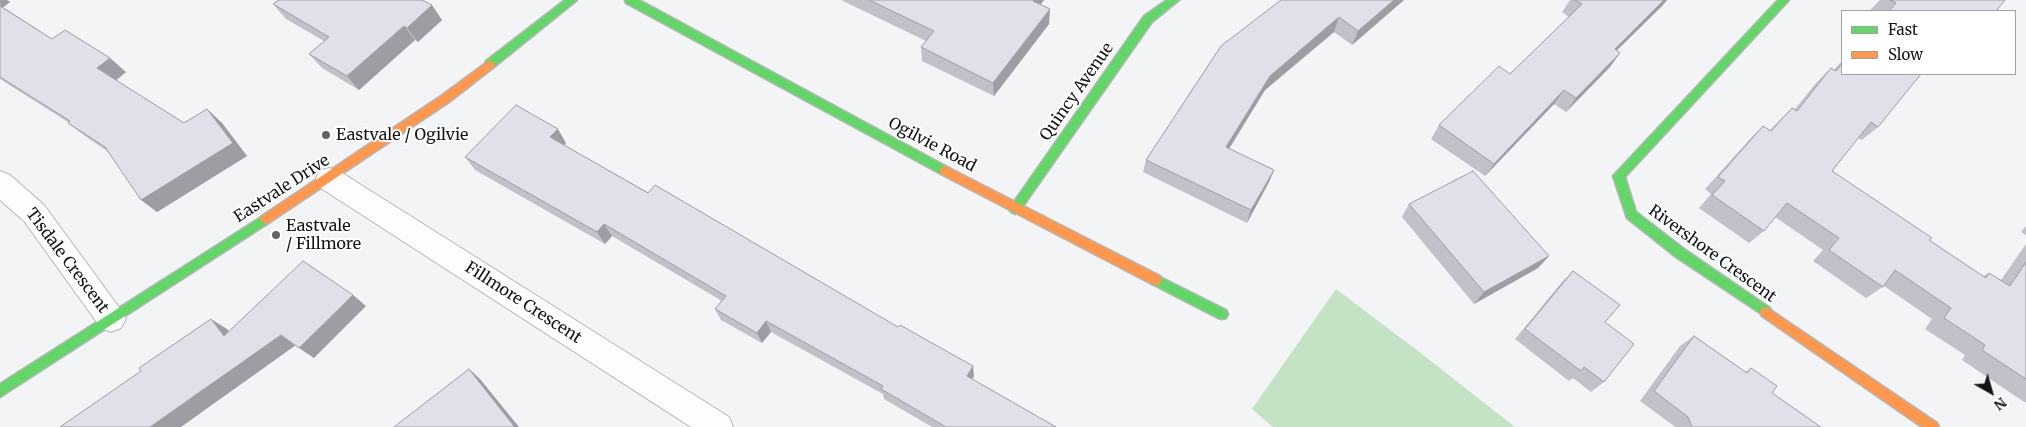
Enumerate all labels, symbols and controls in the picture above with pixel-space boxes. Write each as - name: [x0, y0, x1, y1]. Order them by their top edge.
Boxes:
- legend: [1841, 10, 2016, 75]
- text: Fast: [1888, 20, 1918, 39]
- street label: Quincy Avenue: [1036, 39, 1118, 145]
- text: Slow: [1888, 45, 1923, 64]
- street label: Ogilvie Road: [885, 114, 979, 176]
- place label: Eastvale / Ogilvie: [336, 125, 468, 145]
- marker: Eastvale / Ogilvie: [320, 129, 332, 141]
- street label: Eastvale Drive: [231, 151, 333, 227]
- street label: Rivershore Crescent: [1644, 201, 1780, 307]
- street label: Tisdale Crescent: [21, 205, 113, 317]
- place label: Eastvale / Fillmore: [286, 216, 361, 254]
- marker: Eastvale / Fillmore: [270, 229, 282, 241]
- street label: Fillmore Crescent: [461, 258, 585, 348]
- north arrow: [1966, 367, 2016, 417]
- text: N: [1990, 393, 2010, 414]

